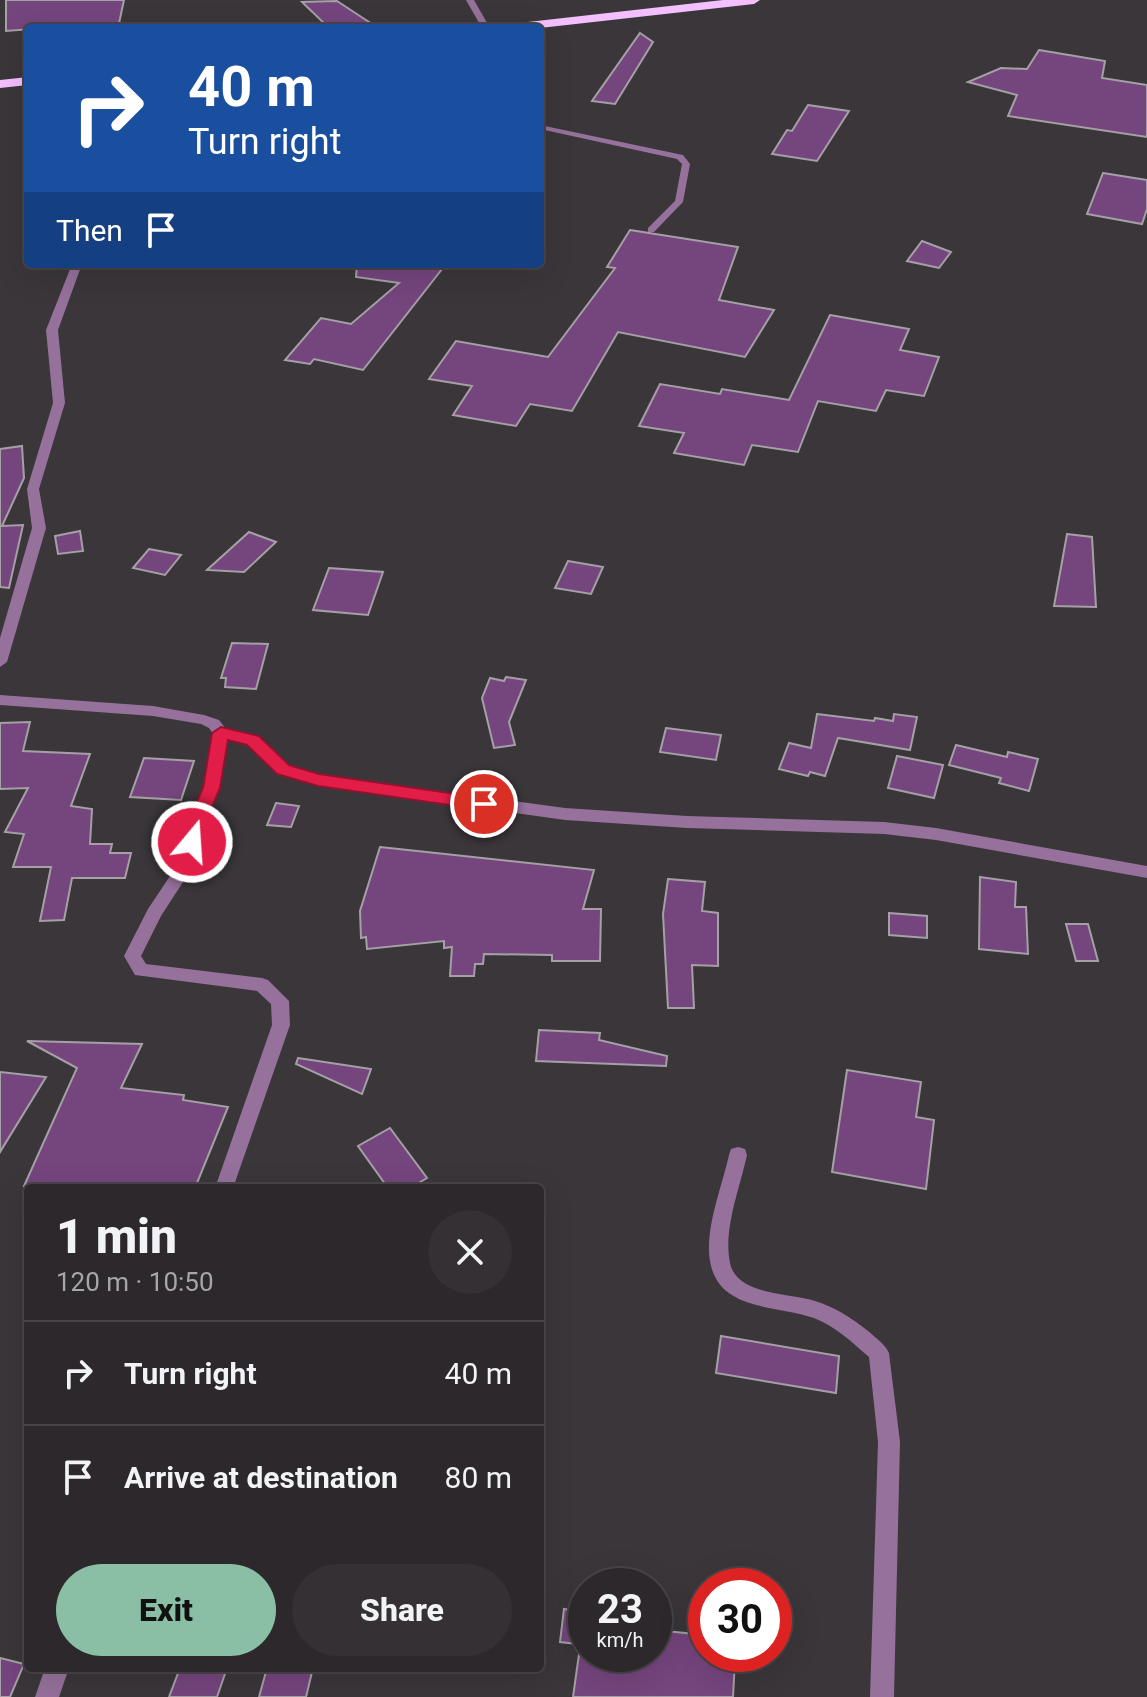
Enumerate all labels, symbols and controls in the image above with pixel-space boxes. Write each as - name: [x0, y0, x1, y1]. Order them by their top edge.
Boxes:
- text: 40 m: [188, 54, 315, 120]
- icon: right: [56, 56, 160, 160]
- text: Turn right: [188, 121, 341, 163]
- icon: arrive: [139, 208, 183, 252]
- text: Then: [56, 213, 123, 248]
- pin: [450, 770, 518, 838]
- icon: arrive: [462, 782, 506, 826]
- position arrow: [150, 800, 234, 884]
- text: 1 min: [56, 1208, 177, 1265]
- button: close: [428, 1210, 512, 1294]
- text: 120 m · 10:50: [56, 1267, 214, 1297]
- icon: right: [56, 1351, 100, 1395]
- text: Turn right: [124, 1356, 257, 1391]
- text: 40 m: [445, 1356, 512, 1391]
- icon: arrive: [56, 1455, 100, 1499]
- text: Arrive at destination: [124, 1460, 398, 1495]
- text: 80 m: [445, 1460, 512, 1495]
- button: Exit: [56, 1564, 276, 1656]
- button: Share: [292, 1564, 512, 1656]
- speed limit sign: 30: [688, 1568, 792, 1672]
- text: 23: [597, 1586, 643, 1633]
- text: km/h: [597, 1628, 643, 1652]

